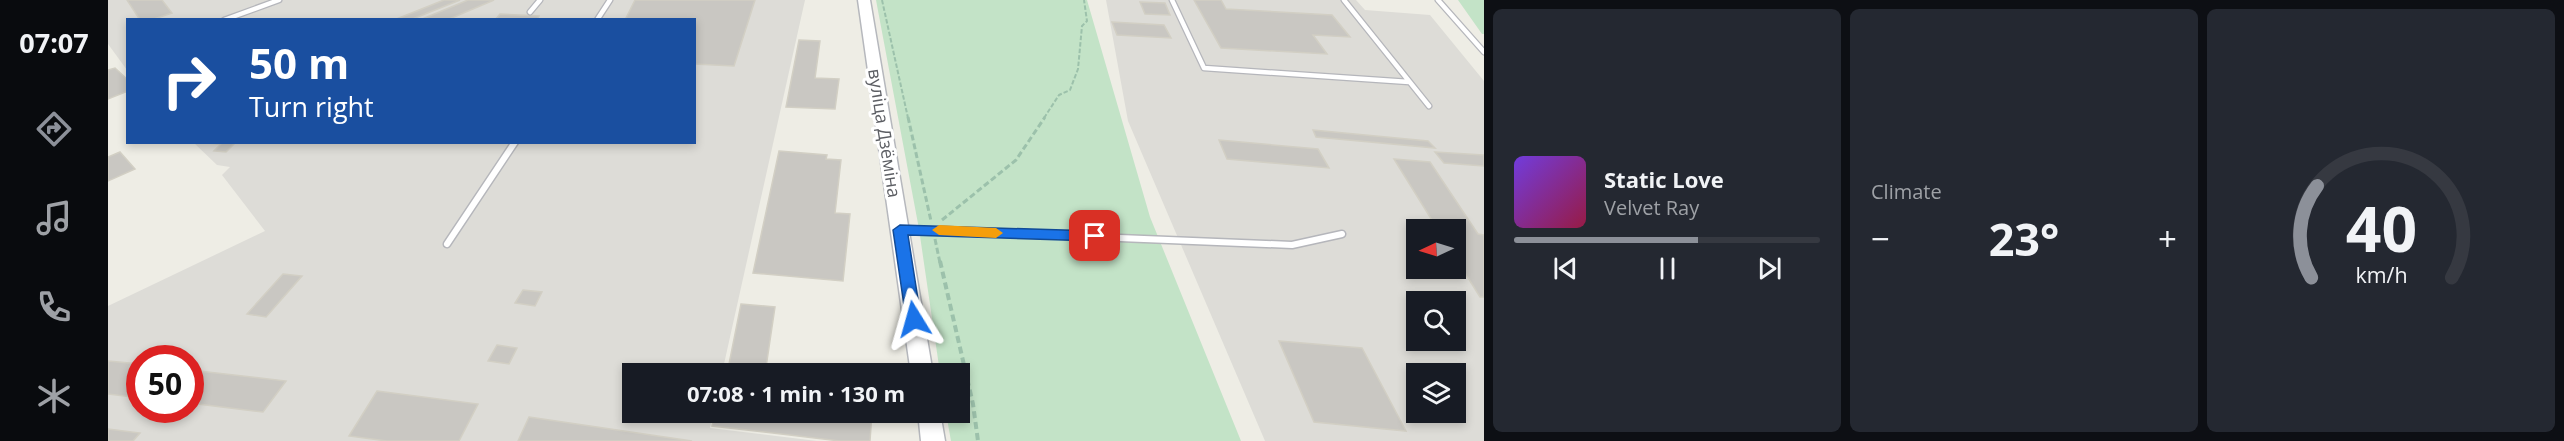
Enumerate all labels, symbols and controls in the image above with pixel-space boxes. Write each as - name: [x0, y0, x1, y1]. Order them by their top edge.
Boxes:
- text: 07:07: [19, 24, 89, 61]
- text: 50 m: [249, 34, 349, 91]
- icon: right: [150, 42, 228, 120]
- street label: вуліца Дзёміна: [863, 67, 907, 199]
- text: Turn right: [249, 88, 374, 125]
- icon: directions: [33, 108, 75, 150]
- text: Static Love: [1604, 164, 1724, 194]
- text: Climate: [1871, 178, 1942, 205]
- text: 40: [2345, 185, 2417, 270]
- text: Velvet Ray: [1604, 194, 1699, 221]
- icon: music: [33, 197, 75, 239]
- text: 23°: [1989, 208, 2059, 269]
- pin: [1069, 210, 1120, 261]
- text: −: [1871, 216, 1890, 261]
- text: +: [2158, 216, 2177, 261]
- icon: arrive: [1078, 219, 1111, 252]
- north arrow: [1406, 219, 1466, 279]
- map controls: [1406, 219, 1466, 423]
- icon: previous: [1549, 252, 1582, 285]
- icon: pause: [1651, 252, 1684, 285]
- icon: next: [1753, 252, 1786, 285]
- text: km/h: [2355, 260, 2407, 289]
- icon: phone: [33, 286, 75, 328]
- position arrow: [882, 287, 946, 351]
- button: search: [1406, 291, 1466, 351]
- speed limit sign: 50: [126, 345, 204, 423]
- button: layers: [1406, 363, 1466, 423]
- icon: climate: [33, 375, 75, 417]
- text: 07:08 · 1 min · 130 m: [687, 378, 905, 408]

